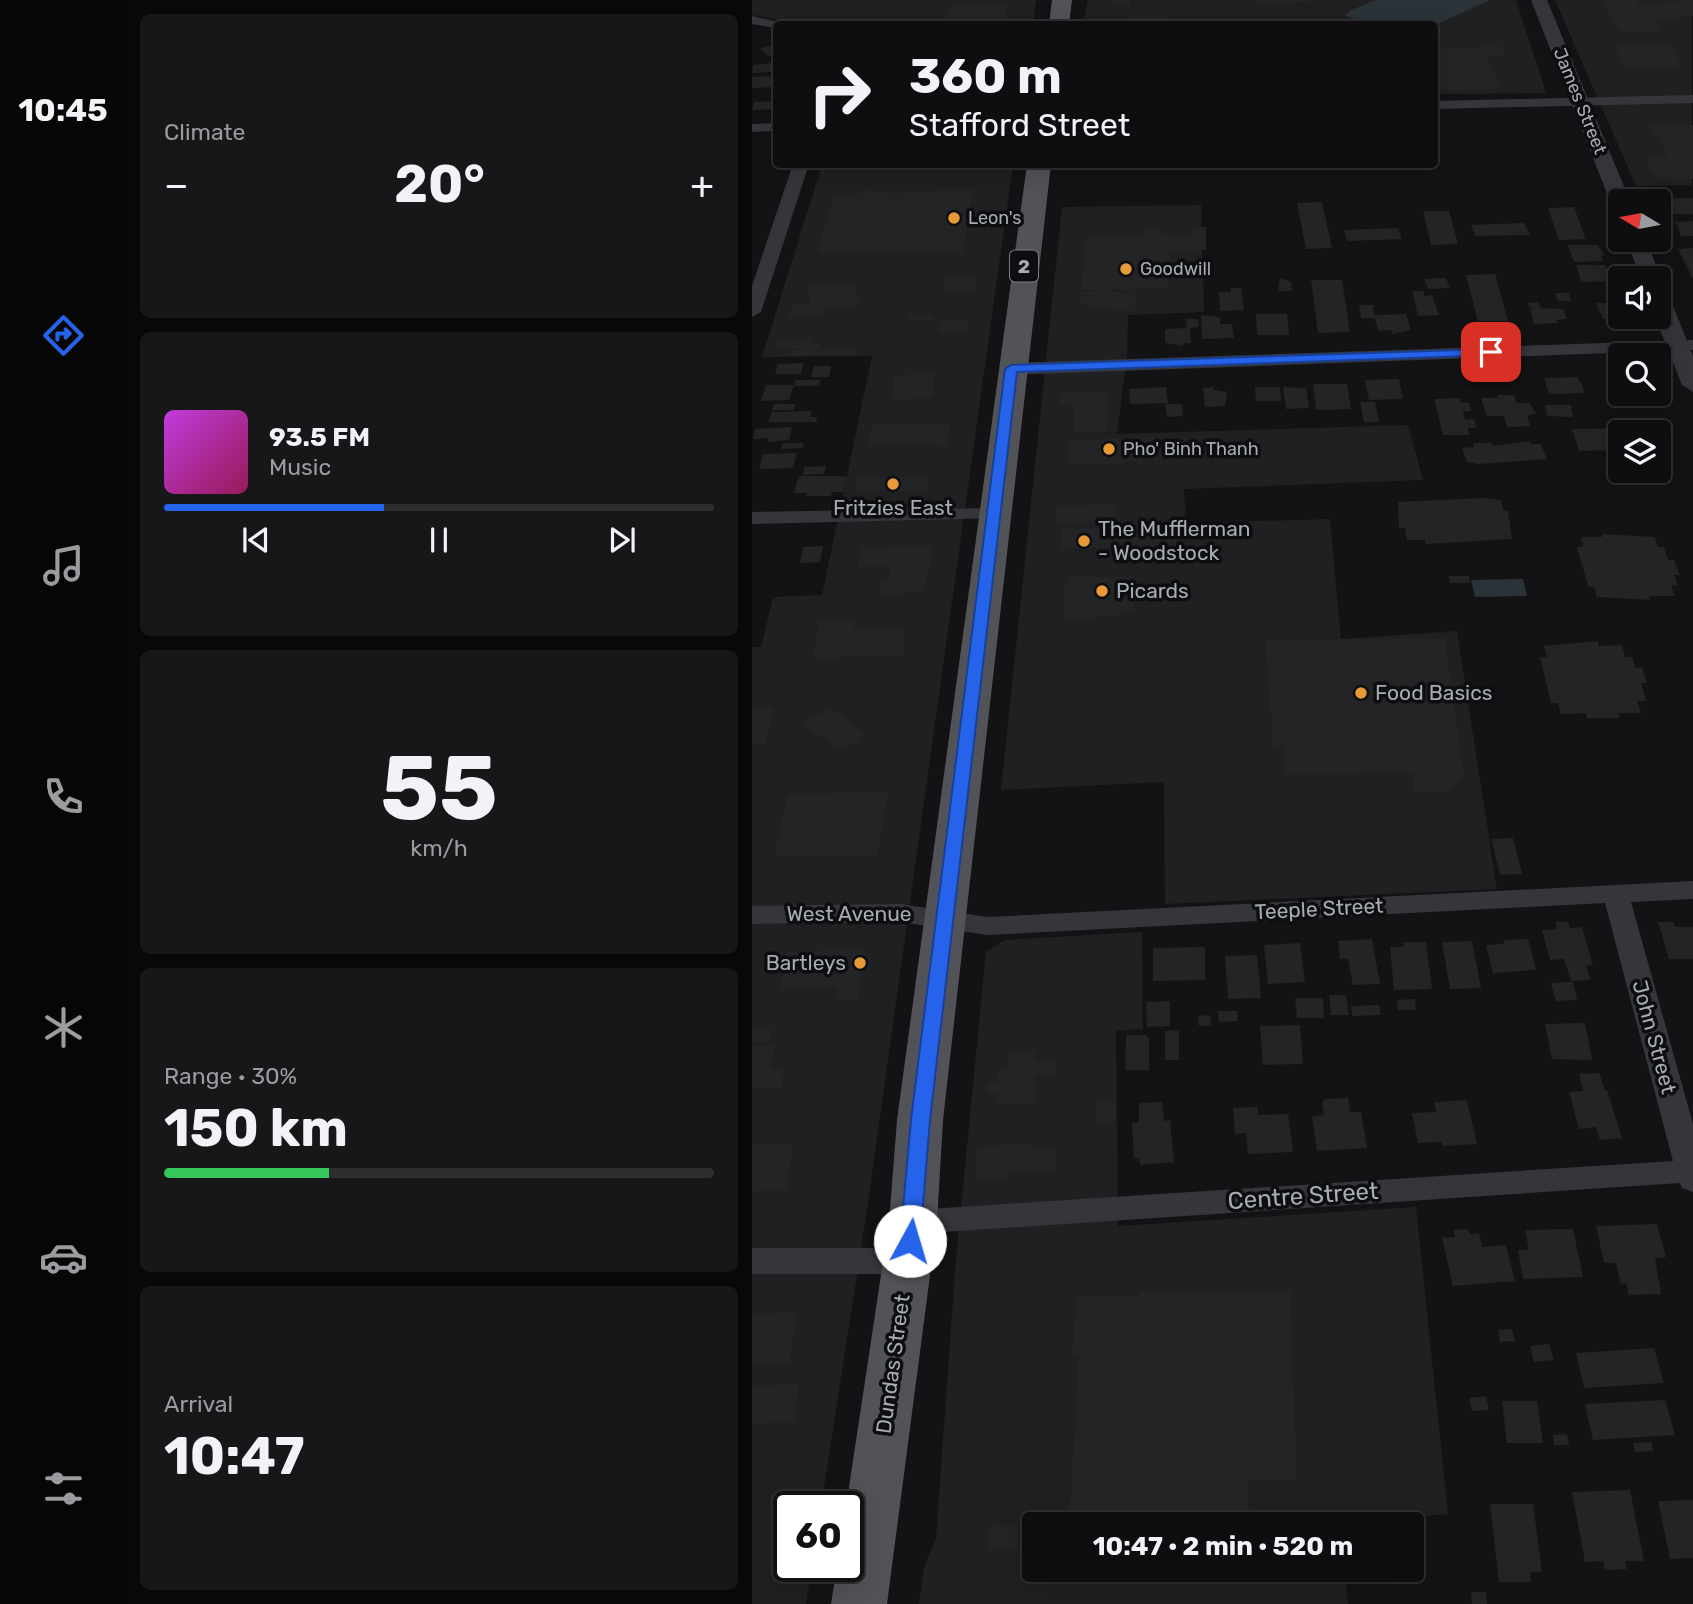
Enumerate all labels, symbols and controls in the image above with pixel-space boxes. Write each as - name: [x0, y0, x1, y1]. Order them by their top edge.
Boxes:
- street label: James Street: [1549, 45, 1611, 157]
- text: 360 m: [909, 47, 1062, 105]
- icon: right: [794, 49, 885, 140]
- text: 10:45: [18, 91, 108, 129]
- text: Stafford Street: [909, 106, 1130, 144]
- text: Climate: [164, 118, 245, 146]
- text: 20°: [394, 153, 485, 215]
- text: −: [164, 162, 189, 208]
- text: +: [690, 162, 714, 208]
- north arrow: [1608, 189, 1671, 252]
- map controls: [1608, 189, 1671, 483]
- place label: Leon's: [968, 207, 1021, 229]
- marker: Leon's: [946, 210, 962, 226]
- road number: 2: [1010, 250, 1038, 282]
- place label: Goodwill: [1140, 258, 1211, 280]
- marker: Goodwill: [1118, 261, 1134, 277]
- button: sound: [1608, 266, 1671, 329]
- icon: directions: [39, 311, 88, 360]
- pin: [1461, 322, 1521, 382]
- icon: arrive: [1472, 333, 1510, 371]
- button: search: [1608, 343, 1671, 406]
- button: layers: [1608, 420, 1671, 483]
- text: 93.5 FM: [269, 422, 370, 453]
- place label: Pho' Binh Thanh: [1123, 438, 1259, 460]
- marker: Pho' Binh Thanh: [1101, 441, 1117, 457]
- text: Music: [269, 453, 331, 481]
- marker: Fritzies East: [885, 476, 901, 492]
- place label: Fritzies East: [833, 495, 953, 520]
- place label: The Mufflerman - Woodstock: [1098, 516, 1251, 565]
- icon: previous: [237, 521, 275, 559]
- icon: pause: [420, 521, 458, 559]
- icon: next: [603, 521, 641, 559]
- marker: The Mufflerman - Woodstock: [1076, 533, 1092, 549]
- icon: music: [39, 541, 88, 590]
- place label: Picards: [1116, 578, 1189, 603]
- marker: Picards: [1094, 583, 1110, 599]
- place label: Food Basics: [1375, 680, 1493, 705]
- marker: Food Basics: [1353, 685, 1369, 701]
- text: 55: [380, 734, 498, 842]
- icon: phone: [39, 772, 88, 821]
- text: km/h: [410, 834, 468, 862]
- street label: Teeple Street: [1254, 893, 1384, 924]
- street label: West Avenue: [786, 901, 912, 926]
- place label: Bartleys: [766, 950, 846, 975]
- marker: Bartleys: [852, 955, 868, 971]
- street label: John Street: [1627, 977, 1682, 1096]
- icon: climate: [39, 1003, 88, 1052]
- text: Range · 30%: [164, 1062, 297, 1090]
- text: 150 km: [164, 1097, 348, 1159]
- street label: Centre Street: [1227, 1177, 1379, 1215]
- position arrow: [873, 1204, 947, 1278]
- icon: car: [39, 1233, 88, 1282]
- street label: Dundas Street: [870, 1293, 915, 1435]
- text: Arrival: [164, 1390, 233, 1418]
- text: 10:47: [164, 1425, 304, 1487]
- icon: filters: [39, 1464, 88, 1513]
- speed limit sign: 60: [773, 1491, 864, 1582]
- text: 10:47 · 2 min · 520 m: [1093, 1531, 1353, 1562]

